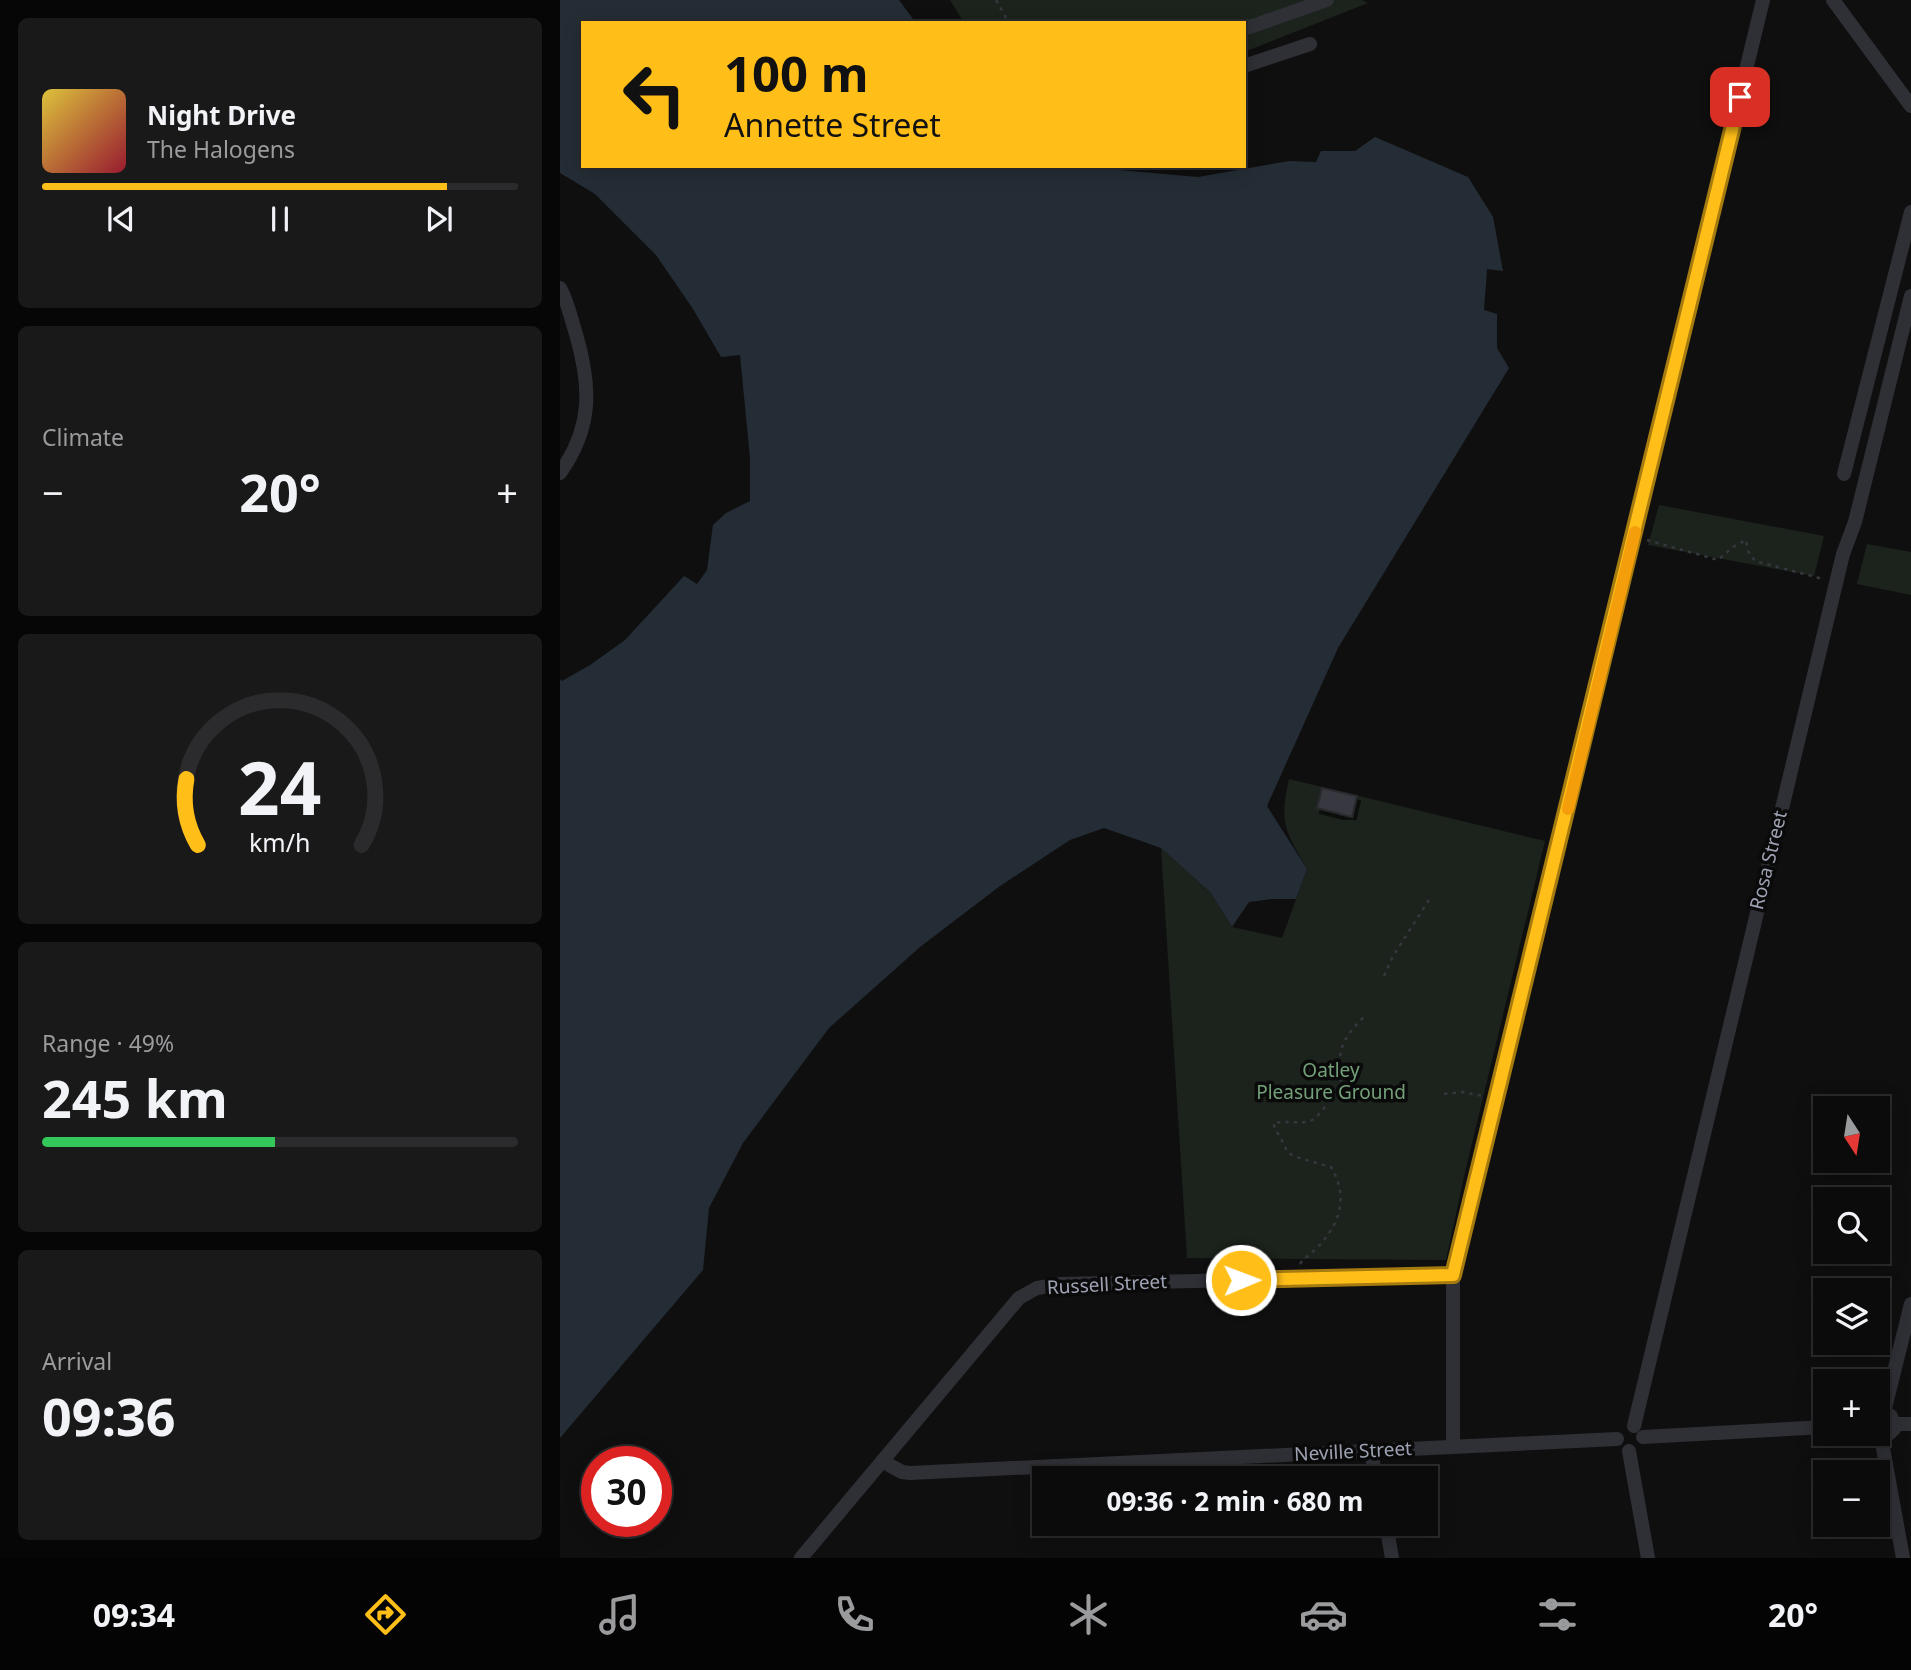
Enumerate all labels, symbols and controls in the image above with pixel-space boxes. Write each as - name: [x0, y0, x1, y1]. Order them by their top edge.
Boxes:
- text: 100 m: [724, 40, 869, 106]
- icon: left: [609, 49, 700, 140]
- pin: [1710, 67, 1770, 127]
- icon: arrive: [1721, 78, 1759, 116]
- text: Night Drive: [147, 97, 296, 133]
- text: Annette Street: [724, 103, 941, 146]
- text: The Halogens: [147, 133, 295, 165]
- icon: previous: [102, 200, 140, 238]
- icon: pause: [261, 200, 299, 238]
- icon: next: [420, 200, 458, 238]
- text: Climate: [42, 421, 124, 453]
- text: 20°: [239, 456, 321, 527]
- text: −: [42, 466, 64, 518]
- text: +: [496, 466, 518, 518]
- text: 24: [238, 737, 322, 836]
- street label: Rosa Street: [1743, 808, 1793, 912]
- text: km/h: [249, 825, 311, 859]
- text: Range · 49%: [42, 1027, 174, 1059]
- park label: Oatley Pleasure Ground: [1256, 1057, 1406, 1105]
- text: 245 km: [42, 1062, 228, 1133]
- north arrow: [1813, 1096, 1890, 1172]
- map controls: [1813, 1096, 1890, 1537]
- button: search: [1813, 1187, 1890, 1264]
- position arrow: [1204, 1243, 1278, 1317]
- street label: Russell Street: [1046, 1268, 1168, 1300]
- button: layers: [1813, 1278, 1890, 1355]
- text: Arrival: [42, 1345, 112, 1377]
- button: +: [1813, 1369, 1890, 1446]
- text: 09:36: [42, 1380, 176, 1451]
- street label: Neville Street: [1293, 1435, 1413, 1467]
- speed limit sign: 30: [581, 1446, 672, 1537]
- button: −: [1813, 1460, 1890, 1537]
- text: 09:36 · 2 min · 680 m: [1107, 1483, 1363, 1519]
- icon: directions: [361, 1590, 410, 1639]
- icon: music: [595, 1590, 644, 1639]
- icon: phone: [830, 1590, 879, 1639]
- icon: climate: [1064, 1590, 1113, 1639]
- icon: car: [1299, 1590, 1348, 1639]
- icon: filters: [1533, 1590, 1582, 1639]
- text: 09:34: [93, 1593, 175, 1636]
- text: 20°: [1768, 1593, 1818, 1636]

